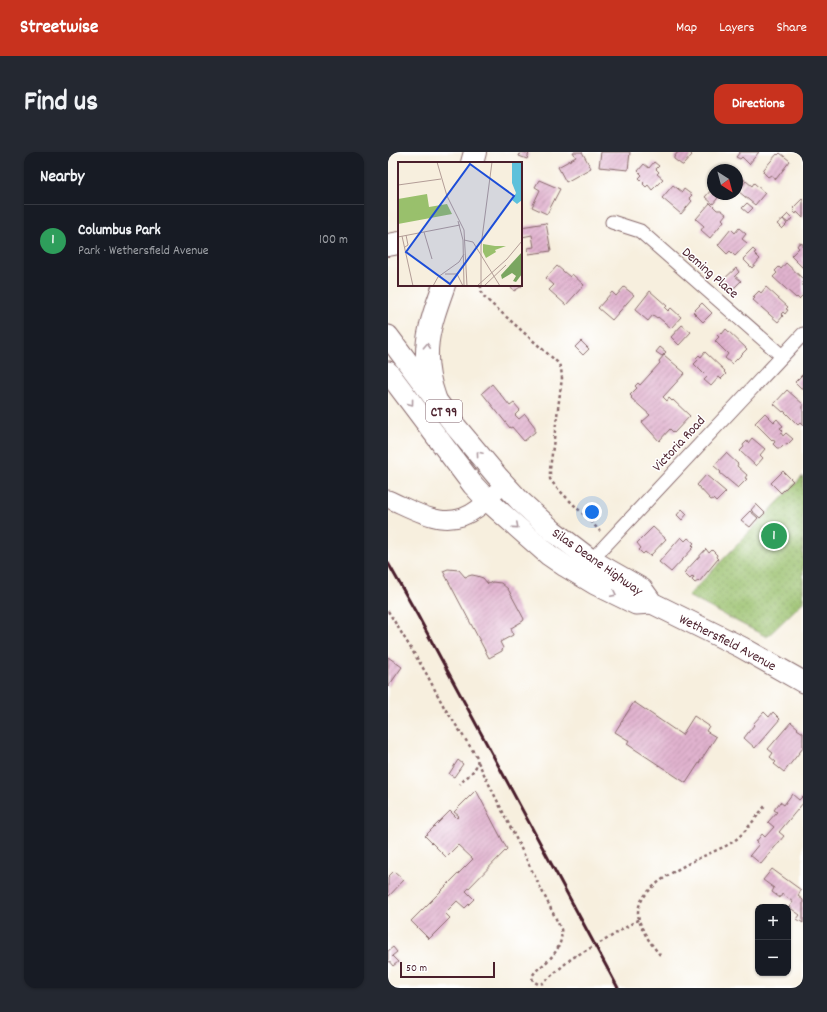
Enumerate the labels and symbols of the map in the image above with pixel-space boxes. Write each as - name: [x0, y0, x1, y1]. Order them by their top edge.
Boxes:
- inset map: [398, 162, 522, 286]
- north arrow: [707, 164, 743, 200]
- street label: Deming Place: [677, 243, 742, 304]
- one-way arrow: [423, 343, 431, 349]
- one-way arrow: [407, 399, 414, 406]
- road number: CT 99: [426, 400, 462, 422]
- street label: Victoria Road: [648, 412, 711, 477]
- one-way arrow: [477, 451, 484, 459]
- your location: [582, 502, 602, 522]
- one-way arrow: [511, 521, 519, 529]
- pin: 1: [761, 521, 787, 551]
- street label: Silas Deane Highway: [547, 524, 647, 602]
- one-way arrow: [610, 589, 617, 597]
- street label: Wethersfield Avenue: [675, 610, 779, 677]
- scale bar: [400, 960, 495, 979]

